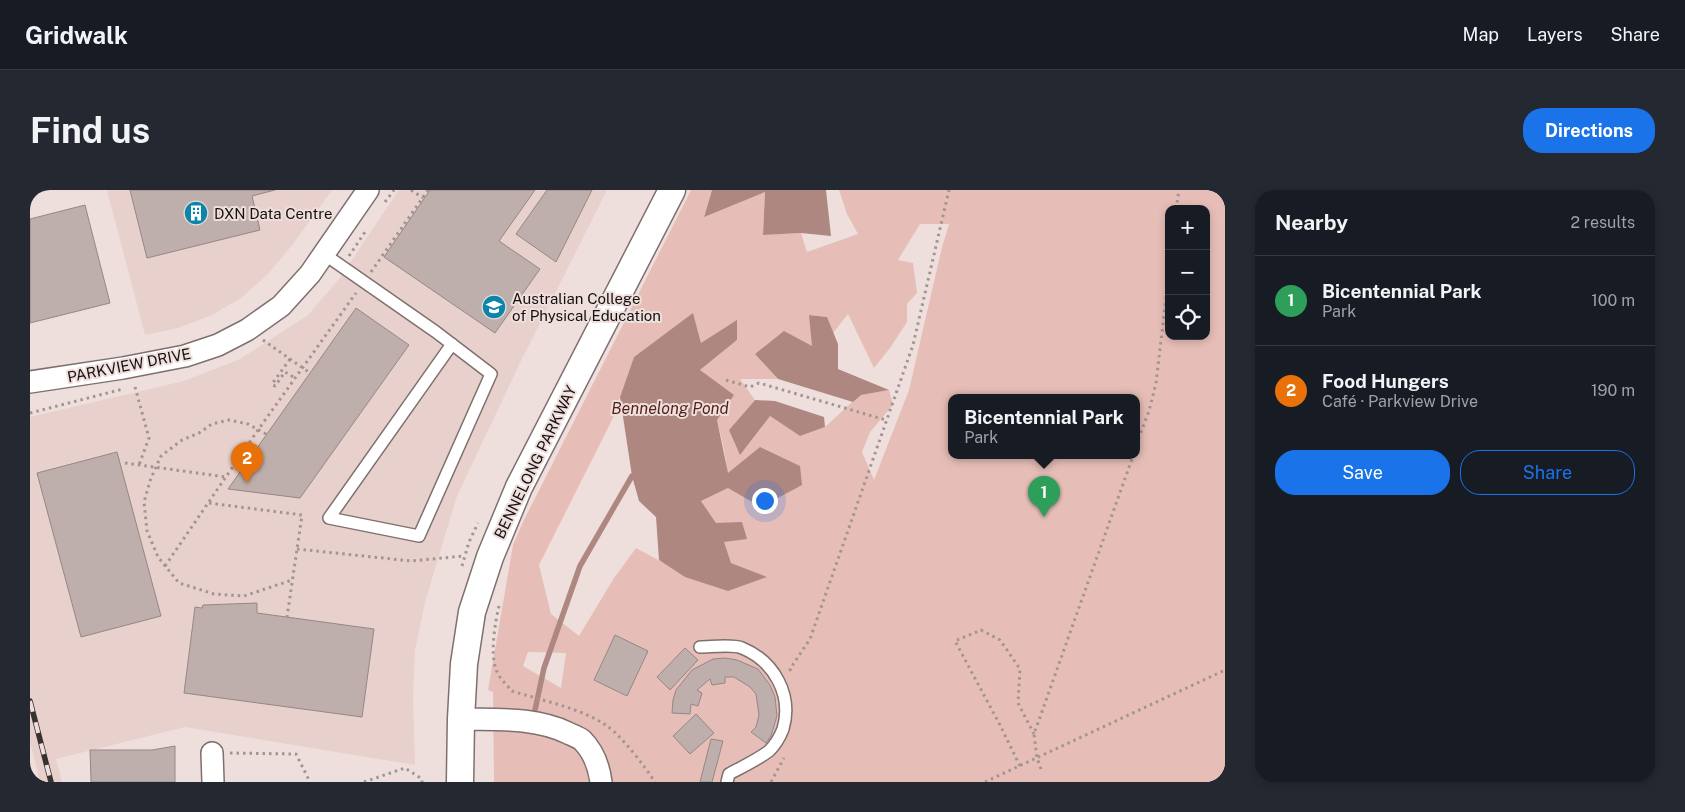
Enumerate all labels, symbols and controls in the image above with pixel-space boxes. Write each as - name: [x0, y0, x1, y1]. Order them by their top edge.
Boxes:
- text: Gridwalk: [25, 21, 128, 49]
- text: Map: [1463, 24, 1499, 45]
- text: Layers: [1527, 24, 1583, 45]
- text: Share: [1611, 24, 1660, 45]
- button: Directions: [1523, 108, 1655, 153]
- text: Find us: [30, 110, 150, 151]
- building icon: DXN Data Centre: [183, 200, 209, 226]
- place label: DXN Data Centre: [214, 205, 332, 222]
- map controls: [1165, 205, 1210, 340]
- button: +: [1165, 205, 1210, 250]
- text: Nearby: [1275, 210, 1348, 235]
- text: 2 results: [1570, 213, 1635, 232]
- button: −: [1165, 250, 1210, 295]
- text: Bicentennial Park: [1322, 280, 1482, 302]
- place label: Australian College of Physical Education: [512, 290, 661, 324]
- text: 1: [1288, 291, 1294, 310]
- text: 100 m: [1591, 291, 1635, 310]
- school or university icon: Australian College of Physical Education: [481, 294, 507, 320]
- button: locate: [1165, 295, 1210, 340]
- text: Park: [1322, 302, 1356, 321]
- street label: PARKVIEW DRIVE: [66, 345, 192, 385]
- text: Food Hungers: [1322, 370, 1449, 392]
- text: 2: [1286, 381, 1296, 400]
- text: 190 m: [1591, 381, 1635, 400]
- street label: BENNELONG PARKWAY: [491, 383, 579, 541]
- text: Café · Parkview Drive: [1322, 392, 1478, 411]
- popup: [948, 394, 1140, 459]
- water label: Bennelong Pond: [611, 399, 730, 418]
- text: Bicentennial Park: [964, 406, 1124, 428]
- text: Park: [964, 428, 998, 447]
- pin: 2: [231, 442, 263, 483]
- button: Save: [1275, 450, 1450, 495]
- button: Share: [1460, 450, 1635, 495]
- pin: 1: [1028, 476, 1060, 517]
- your location: [752, 488, 778, 514]

